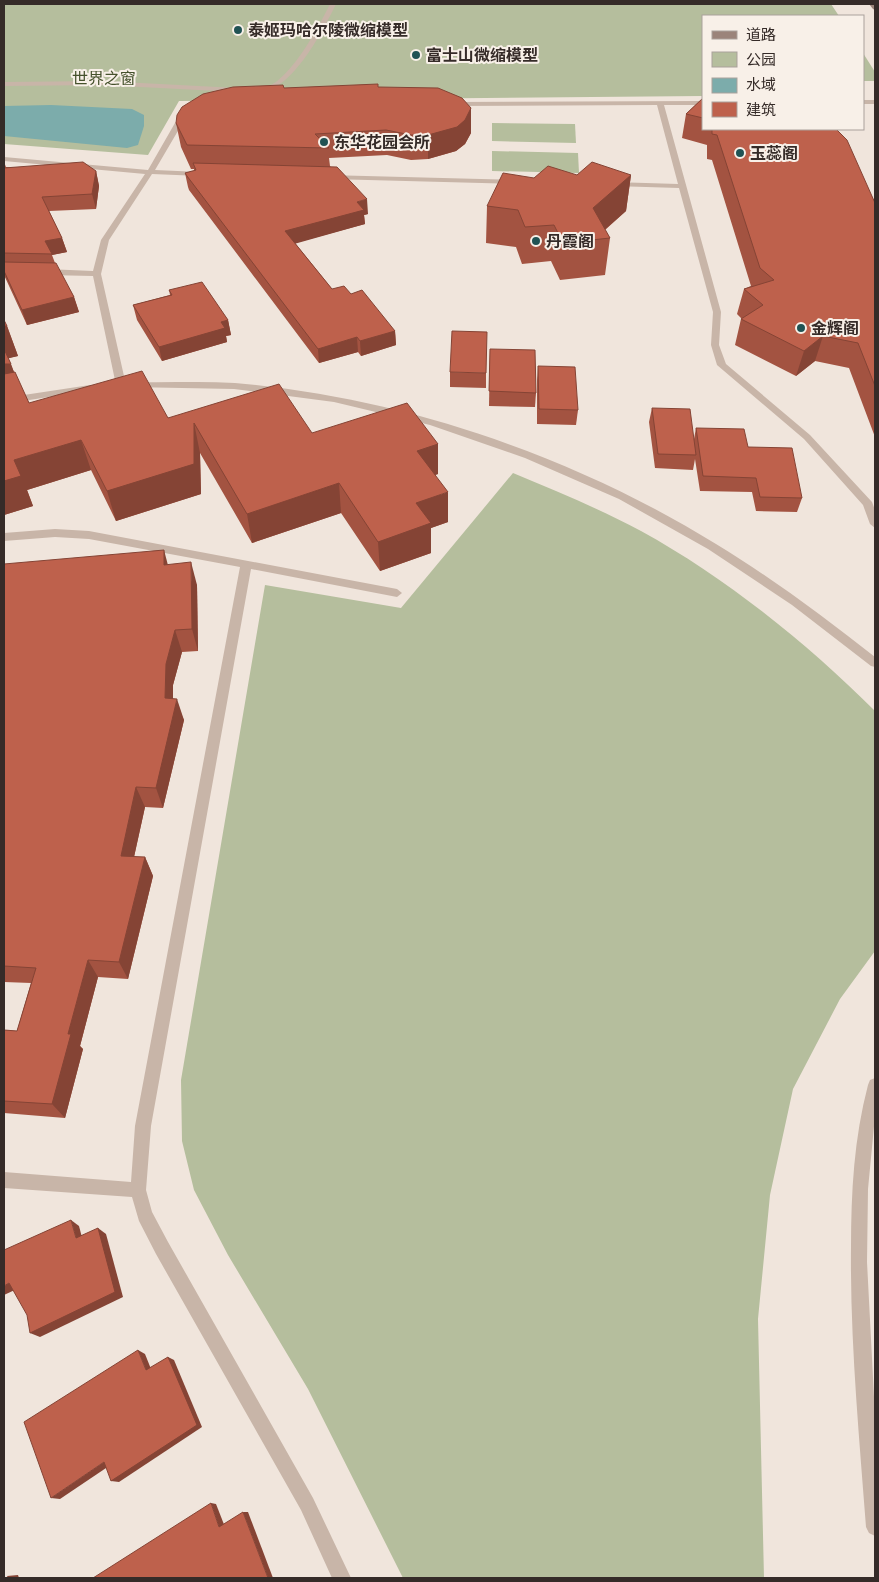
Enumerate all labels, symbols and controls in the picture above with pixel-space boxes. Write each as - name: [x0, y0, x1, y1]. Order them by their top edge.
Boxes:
- legend: [702, 15, 864, 130]
- place label: 泰姬玛哈尔陵微缩模型: [248, 19, 408, 42]
- marker: 泰姬玛哈尔陵微缩模型: [232, 24, 244, 36]
- text: 道路: [746, 24, 776, 46]
- place label: 富士山微缩模型: [426, 44, 538, 67]
- marker: 富士山微缩模型: [410, 49, 422, 61]
- text: 公园: [746, 49, 776, 71]
- park label: 世界之窗: [72, 67, 136, 90]
- text: 水域: [746, 74, 776, 96]
- text: 建筑: [746, 99, 776, 121]
- place label: 东华花园会所: [334, 131, 430, 154]
- marker: 东华花园会所: [318, 136, 330, 148]
- place label: 玉蕊阁: [750, 142, 798, 165]
- marker: 玉蕊阁: [734, 147, 746, 159]
- place label: 丹霞阁: [546, 230, 594, 253]
- marker: 丹霞阁: [530, 235, 542, 247]
- place label: 金辉阁: [811, 317, 859, 340]
- marker: 金辉阁: [795, 322, 807, 334]

